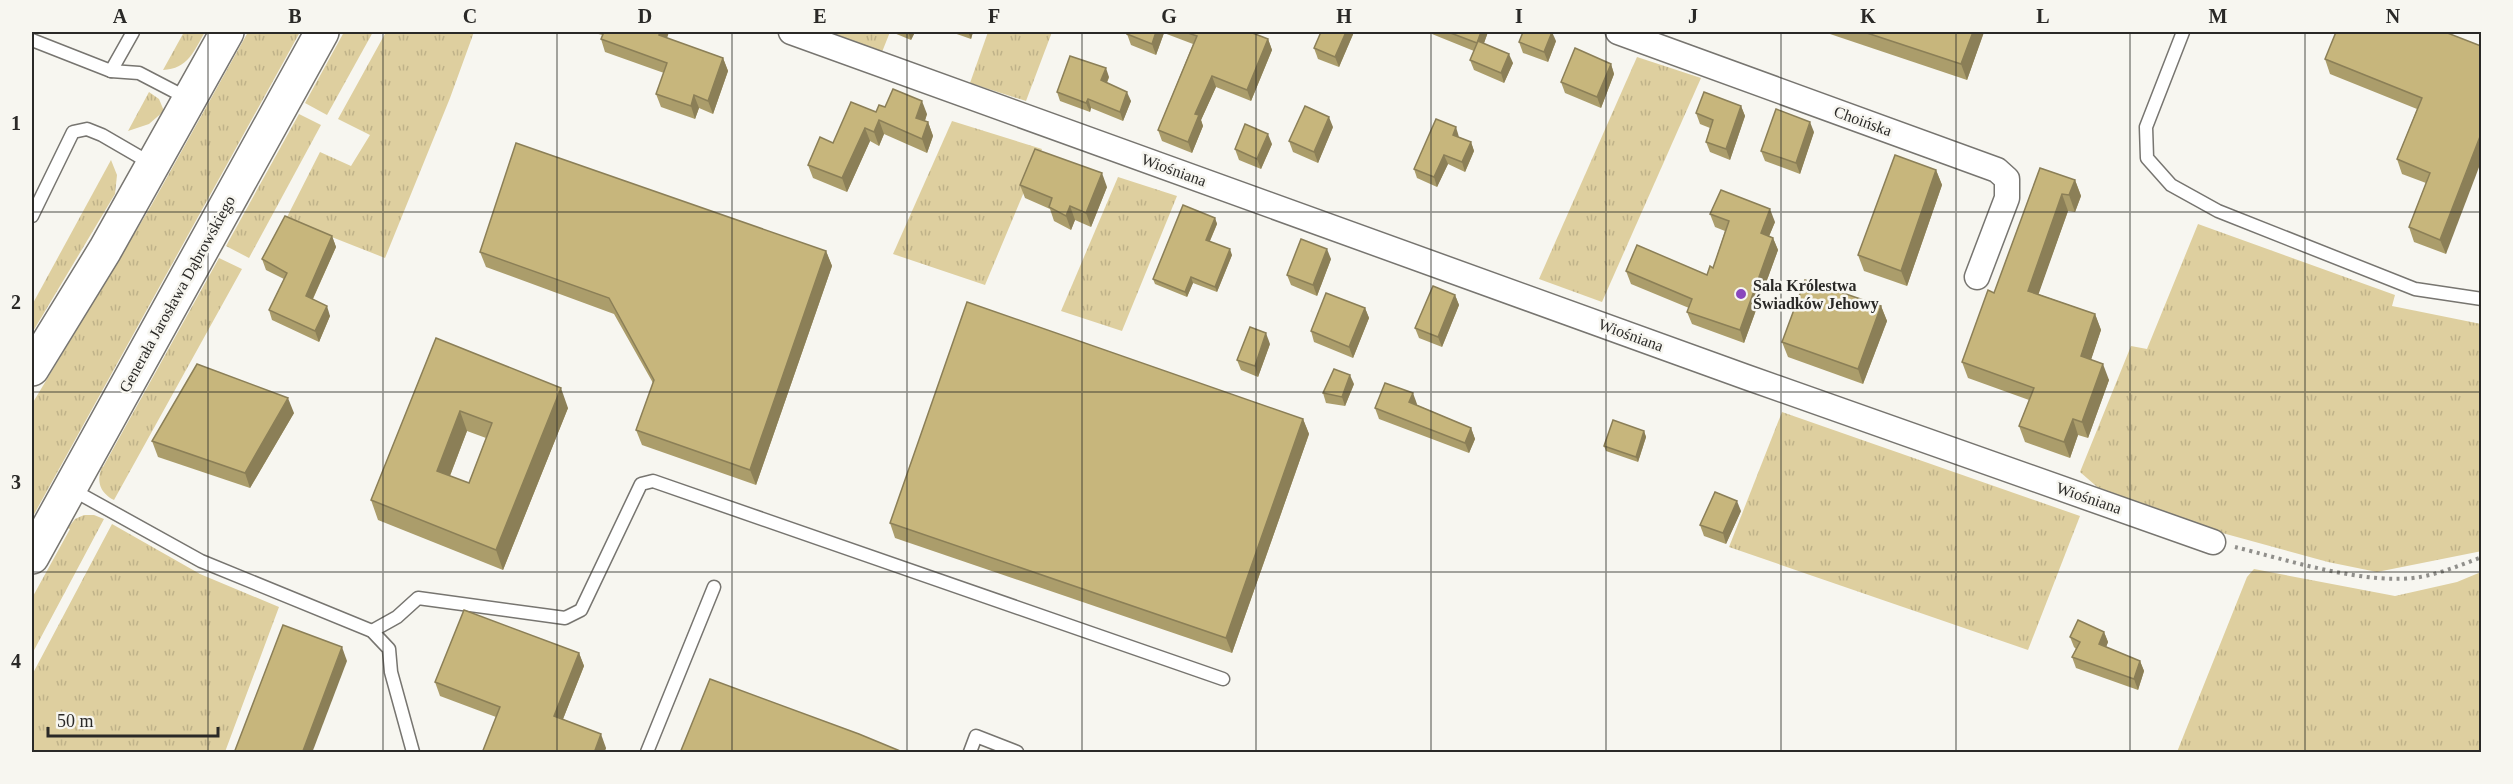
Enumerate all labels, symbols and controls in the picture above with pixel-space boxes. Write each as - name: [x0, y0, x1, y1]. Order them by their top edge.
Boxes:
- text: A: [113, 5, 128, 27]
- text: B: [288, 5, 302, 27]
- text: C: [463, 5, 477, 27]
- text: D: [638, 5, 652, 27]
- text: E: [813, 5, 827, 27]
- text: F: [988, 5, 1000, 27]
- text: G: [1161, 5, 1177, 27]
- text: H: [1336, 5, 1352, 27]
- text: I: [1515, 5, 1523, 27]
- text: J: [1688, 5, 1698, 27]
- text: K: [1860, 5, 1876, 27]
- text: L: [2036, 5, 2050, 27]
- text: M: [2209, 5, 2228, 27]
- text: N: [2386, 5, 2401, 27]
- street label: Choińska: [1832, 103, 1894, 139]
- text: 1: [11, 112, 21, 134]
- street label: Wiośniana: [1139, 150, 1209, 190]
- street label: Generała Jarosława Dąbrowskiego: [116, 193, 239, 396]
- place label: Sala Królestwa Świadków Jehowy: [1753, 277, 1879, 313]
- marker: Sala Królestwa Świadków Jehowy: [1734, 287, 1748, 301]
- text: 2: [11, 291, 21, 313]
- street label: Wiośniana: [1596, 315, 1666, 355]
- text: 3: [11, 471, 21, 493]
- street label: Wiośniana: [2054, 479, 2124, 517]
- text: 4: [11, 650, 21, 672]
- scale bar: [48, 700, 218, 738]
- text: 50 m: [57, 711, 94, 731]

